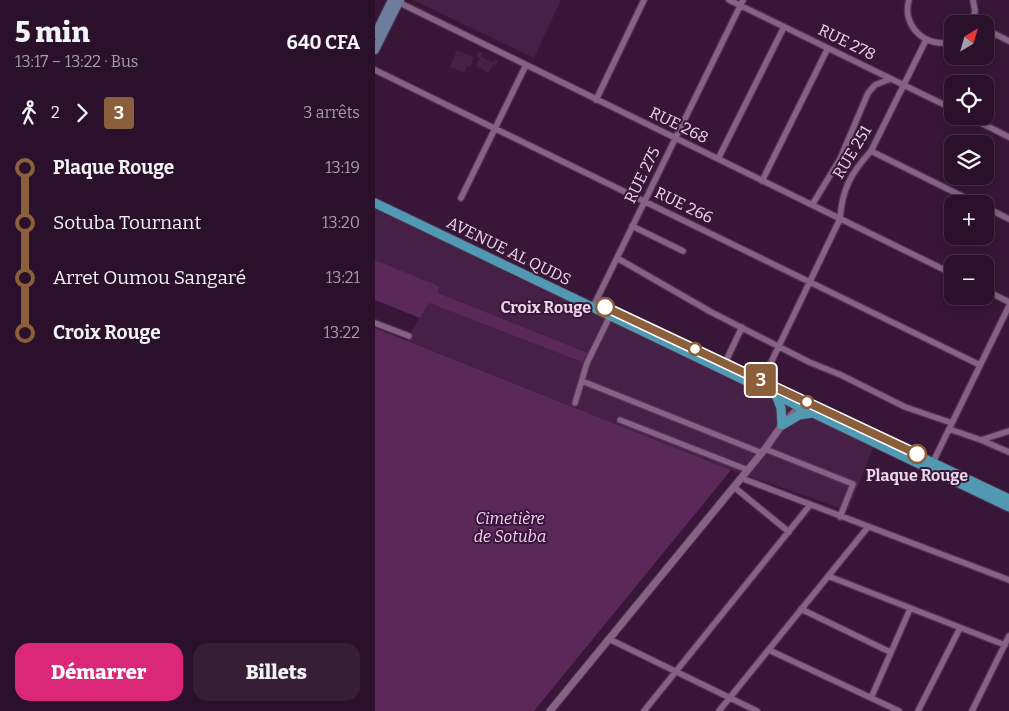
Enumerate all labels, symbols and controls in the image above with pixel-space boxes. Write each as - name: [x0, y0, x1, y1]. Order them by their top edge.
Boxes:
- north arrow: [944, 15, 994, 65]
- map controls: [944, 15, 994, 305]
- text: 5 min: [15, 16, 89, 49]
- street label: RUE 278: [815, 20, 879, 64]
- text: 640 CFA: [287, 31, 360, 54]
- text: 13:17 – 13:22 · Bus: [15, 52, 138, 71]
- button: locate: [944, 75, 994, 125]
- icon: walk: [15, 99, 43, 127]
- icon: forward: [68, 99, 96, 127]
- text: 3: [114, 102, 124, 124]
- text: 2: [51, 103, 60, 122]
- text: 3 arrêts: [303, 103, 360, 122]
- street label: RUE 268: [647, 103, 711, 147]
- street label: RUE 251: [829, 121, 876, 182]
- button: layers: [944, 135, 994, 185]
- street label: RUE 275: [620, 144, 664, 206]
- text: Plaque Rouge: [53, 156, 174, 179]
- text: 13:19: [325, 158, 360, 177]
- street label: RUE 266: [652, 183, 716, 227]
- button: +: [944, 195, 994, 245]
- text: Sotuba Tournant: [53, 211, 201, 234]
- text: 13:20: [322, 213, 360, 232]
- street label: AVENUE AL QUDS: [444, 213, 574, 289]
- button: −: [944, 255, 994, 305]
- text: Arret Oumou Sangaré: [53, 266, 246, 289]
- text: 13:21: [326, 268, 360, 287]
- marker: Croix Rouge: [595, 297, 615, 317]
- place label: Croix Rouge: [500, 298, 591, 317]
- text: Croix Rouge: [53, 321, 161, 344]
- text: 13:22: [324, 323, 360, 342]
- unlabelled marker: [688, 342, 702, 356]
- line badge: 3: [745, 364, 777, 396]
- text: 3: [756, 369, 766, 391]
- unlabelled marker: [800, 395, 814, 409]
- marker: Plaque Rouge: [907, 444, 927, 464]
- place label: Plaque Rouge: [866, 466, 968, 485]
- park label: Cimetière de Sotuba: [474, 509, 546, 546]
- button: Démarrer: [15, 643, 183, 701]
- button: Billets: [193, 643, 360, 701]

